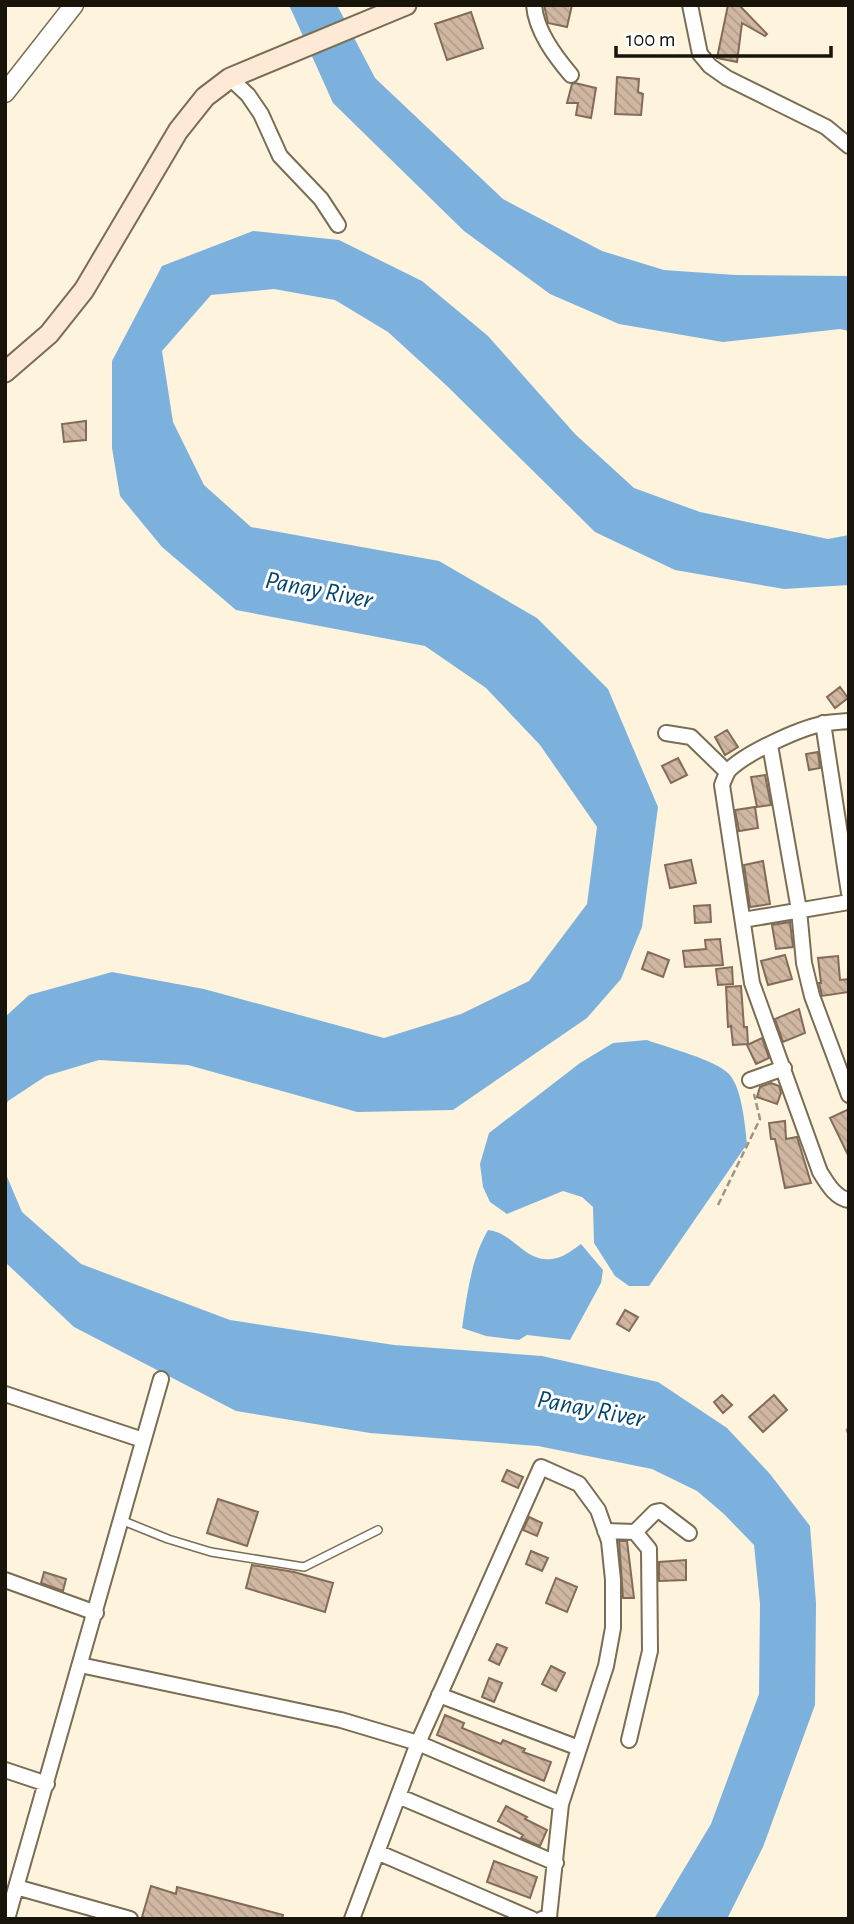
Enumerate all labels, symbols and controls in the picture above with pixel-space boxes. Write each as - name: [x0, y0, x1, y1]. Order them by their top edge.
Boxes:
- scale bar: [616, 14, 831, 58]
- text: 100 m: [626, 29, 676, 50]
- water label: Panay River: [263, 567, 376, 613]
- water label: Panay River: [535, 1386, 648, 1432]

